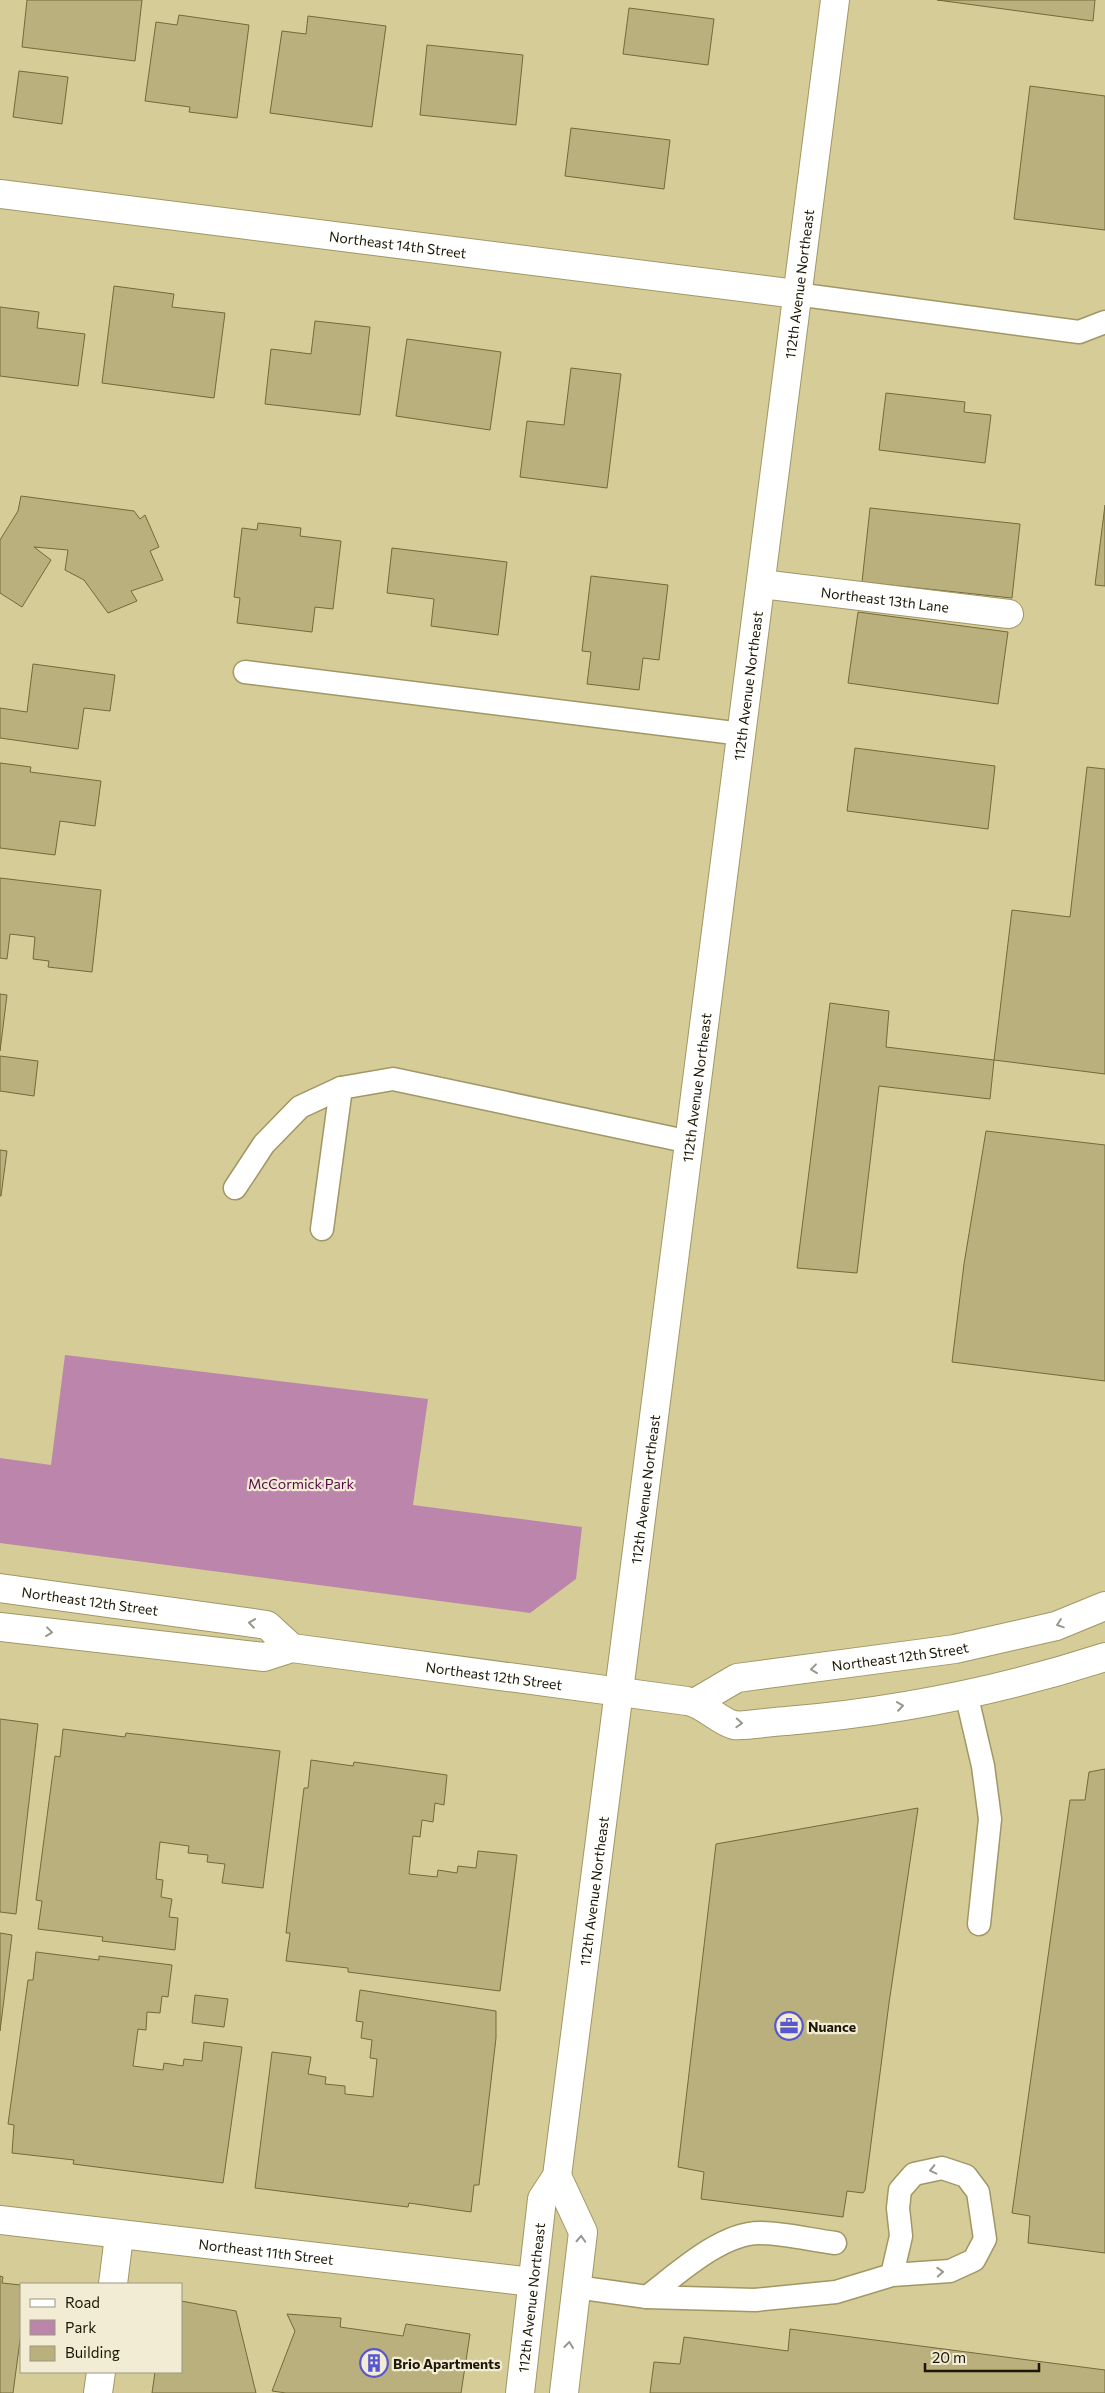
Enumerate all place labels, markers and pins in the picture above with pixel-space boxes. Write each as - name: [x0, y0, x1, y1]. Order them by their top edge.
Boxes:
- office icon: Nuance: [774, 2011, 804, 2041]
- place label: Nuance: [808, 2018, 856, 2035]
- building icon: Brio Apartments: [359, 2348, 389, 2378]
- place label: Brio Apartments: [393, 2355, 501, 2372]

